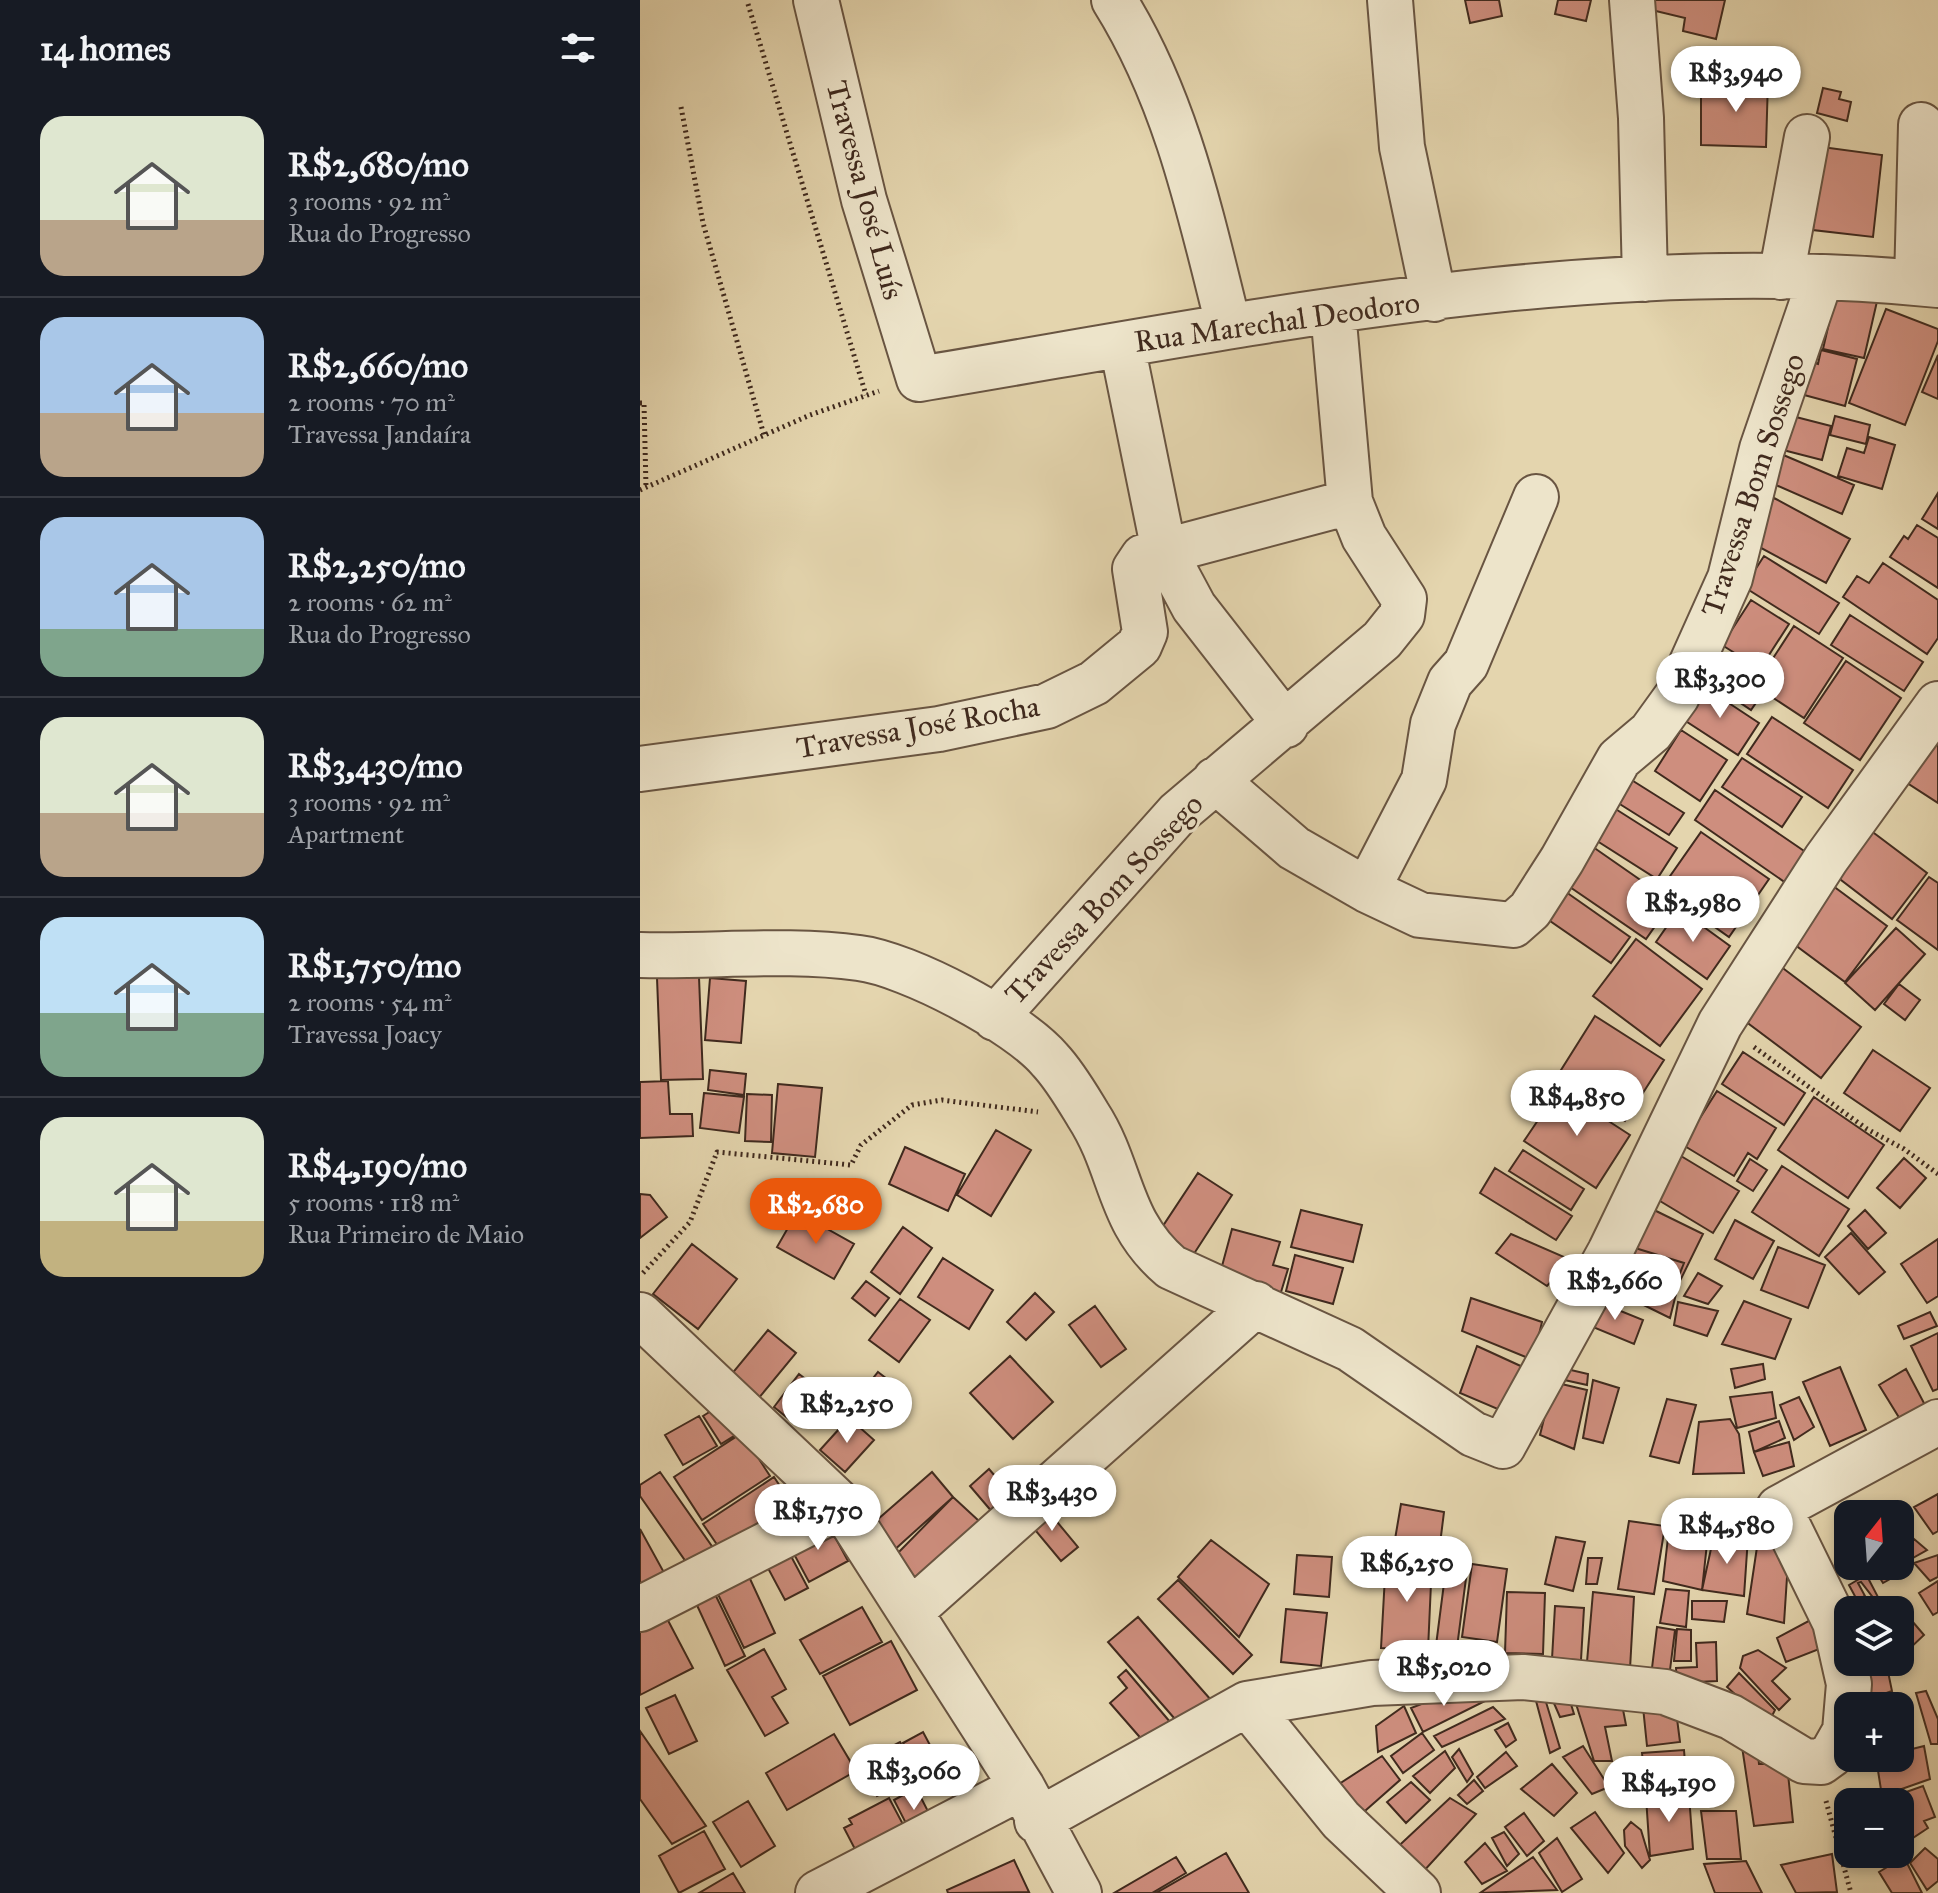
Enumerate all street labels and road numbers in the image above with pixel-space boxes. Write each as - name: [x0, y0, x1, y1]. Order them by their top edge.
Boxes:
- street label: Travessa José Luís: [818, 77, 912, 303]
- street label: Rua Marechal Deodoro: [1132, 284, 1422, 360]
- street label: Travessa Bom Sossego: [1694, 349, 1812, 621]
- street label: Travessa José Rocha: [794, 688, 1043, 766]
- street label: Travessa Bom Sossego: [997, 786, 1211, 1012]

